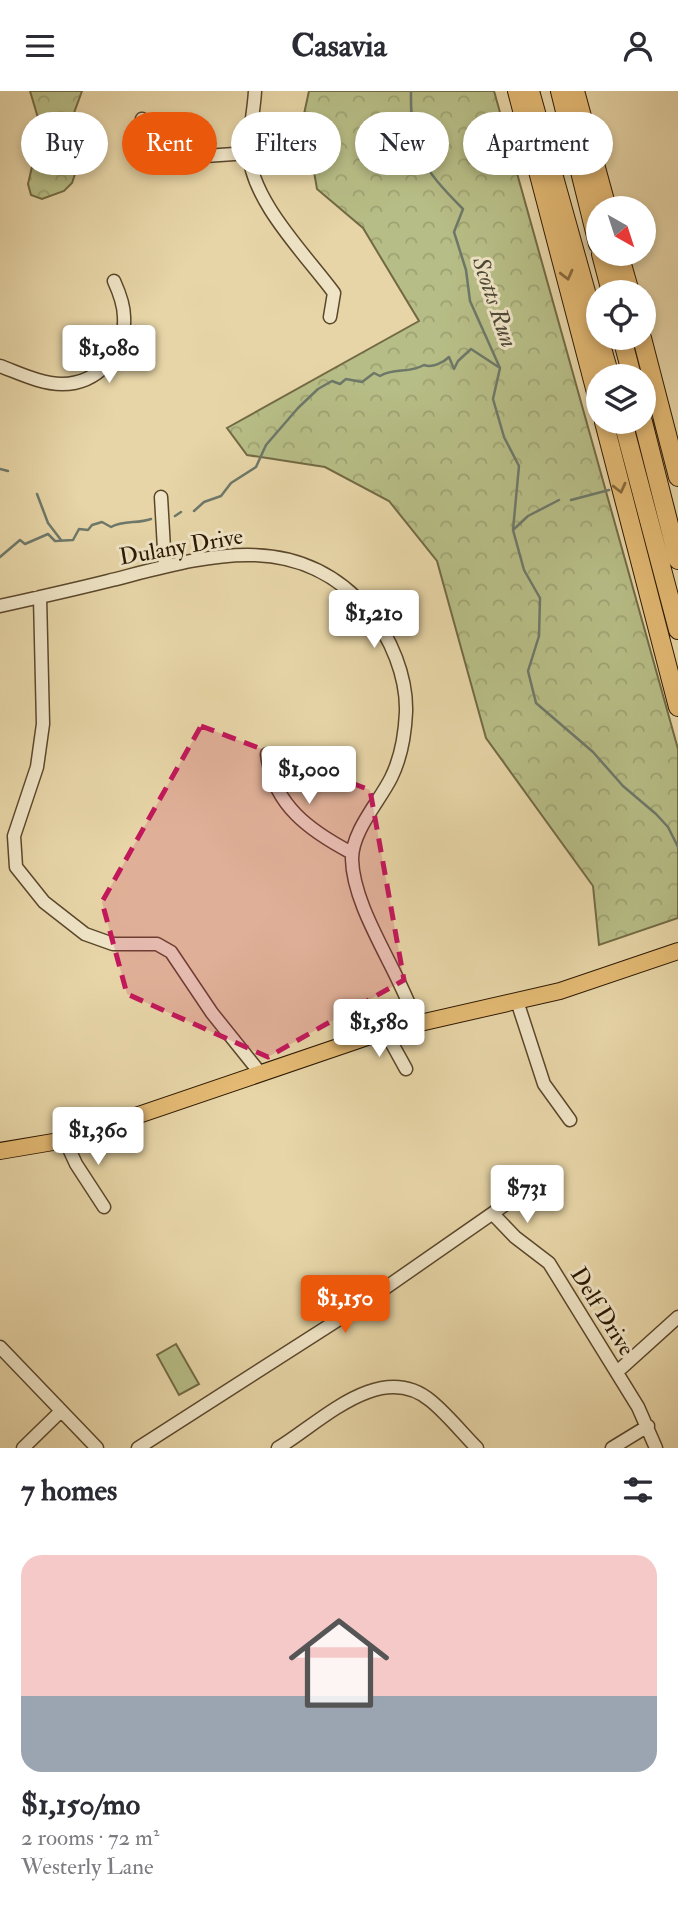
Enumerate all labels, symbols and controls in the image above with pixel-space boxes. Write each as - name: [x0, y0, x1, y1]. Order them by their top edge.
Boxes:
- text: Casavia: [291, 26, 387, 66]
- icon: menu: [21, 27, 59, 65]
- icon: person: [619, 27, 657, 65]
- chip: Buy: [21, 112, 108, 175]
- chip: Rent: [122, 112, 217, 175]
- chip: Filters: [231, 112, 341, 175]
- chip: New: [355, 112, 449, 175]
- chip: Apartment: [463, 112, 613, 175]
- north arrow: [586, 196, 656, 266]
- map controls: [586, 196, 656, 434]
- water label: Scotts Run: [464, 252, 524, 352]
- one-way arrow: [559, 269, 573, 281]
- button: locate: [586, 280, 656, 350]
- pin: $1,080: [52, 325, 166, 385]
- text: $1,080: [78, 333, 140, 362]
- button: layers: [586, 364, 656, 434]
- one-way arrow: [612, 482, 626, 494]
- street label: Dulany Drive: [117, 521, 246, 572]
- pin: $1,210: [317, 591, 431, 650]
- text: $1,210: [345, 598, 403, 627]
- pin: $1,000: [252, 747, 366, 806]
- text: $1,000: [278, 754, 340, 783]
- pin: $1,580: [322, 999, 436, 1059]
- text: $1,580: [349, 1007, 409, 1036]
- pin: $1,360: [41, 1107, 155, 1167]
- text: $1,360: [69, 1115, 127, 1144]
- pin: $731: [486, 1165, 568, 1225]
- text: $731: [507, 1173, 547, 1202]
- street label: Delf Drive: [564, 1262, 641, 1361]
- pin: $1,150: [288, 1275, 402, 1335]
- text: $1,150: [317, 1283, 373, 1312]
- icon: filters: [619, 1471, 657, 1509]
- text: 7 homes: [21, 1472, 117, 1509]
- icon: home: [276, 1600, 402, 1726]
- text: $1,150/mo: [21, 1786, 140, 1823]
- text: 2 rooms · 72 m²: [21, 1823, 159, 1852]
- text: Westerly Lane: [21, 1852, 154, 1881]

